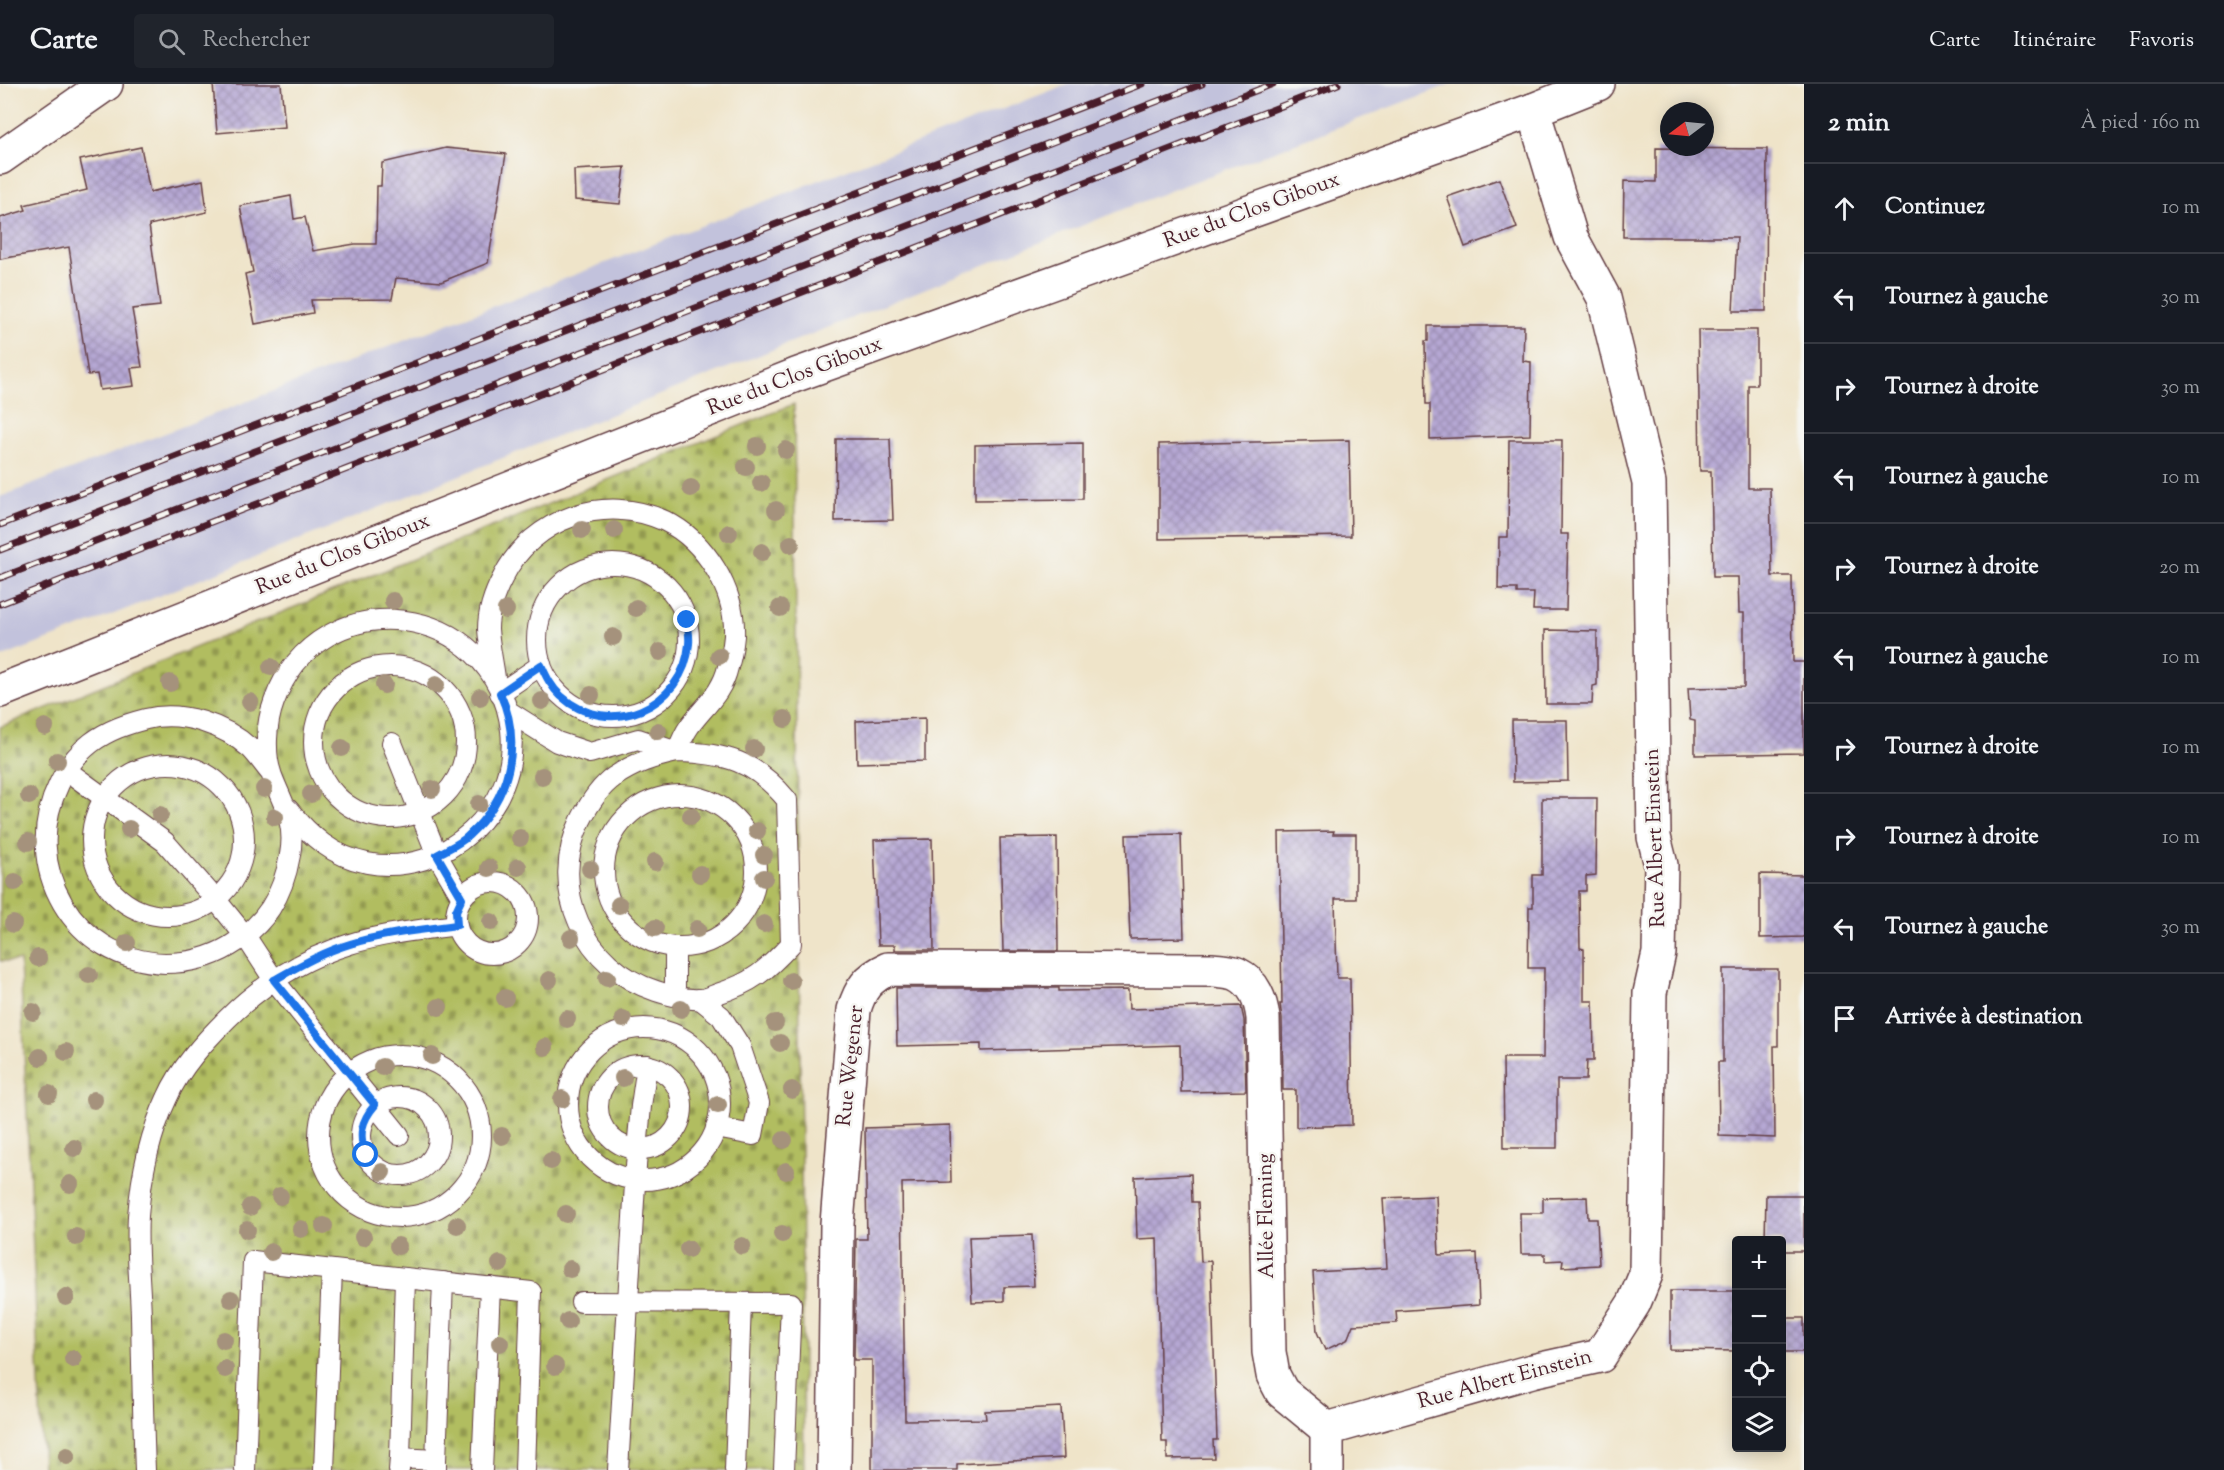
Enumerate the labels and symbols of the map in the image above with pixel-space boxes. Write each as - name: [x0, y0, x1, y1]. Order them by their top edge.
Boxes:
- north arrow: [1660, 102, 1714, 156]
- street label: Rue du Clos Giboux: [1160, 165, 1344, 257]
- street label: Rue du Clos Giboux: [703, 330, 887, 424]
- street label: Rue du Clos Giboux: [251, 506, 435, 604]
- route end: [673, 606, 699, 632]
- street label: Rue Albert Einstein: [1638, 748, 1674, 928]
- street label: Rue Wegener: [830, 1004, 872, 1128]
- route start: [352, 1141, 378, 1167]
- street label: Allée Fleming: [1251, 1153, 1283, 1279]
- street label: Rue Albert Einstein: [1415, 1342, 1595, 1418]

